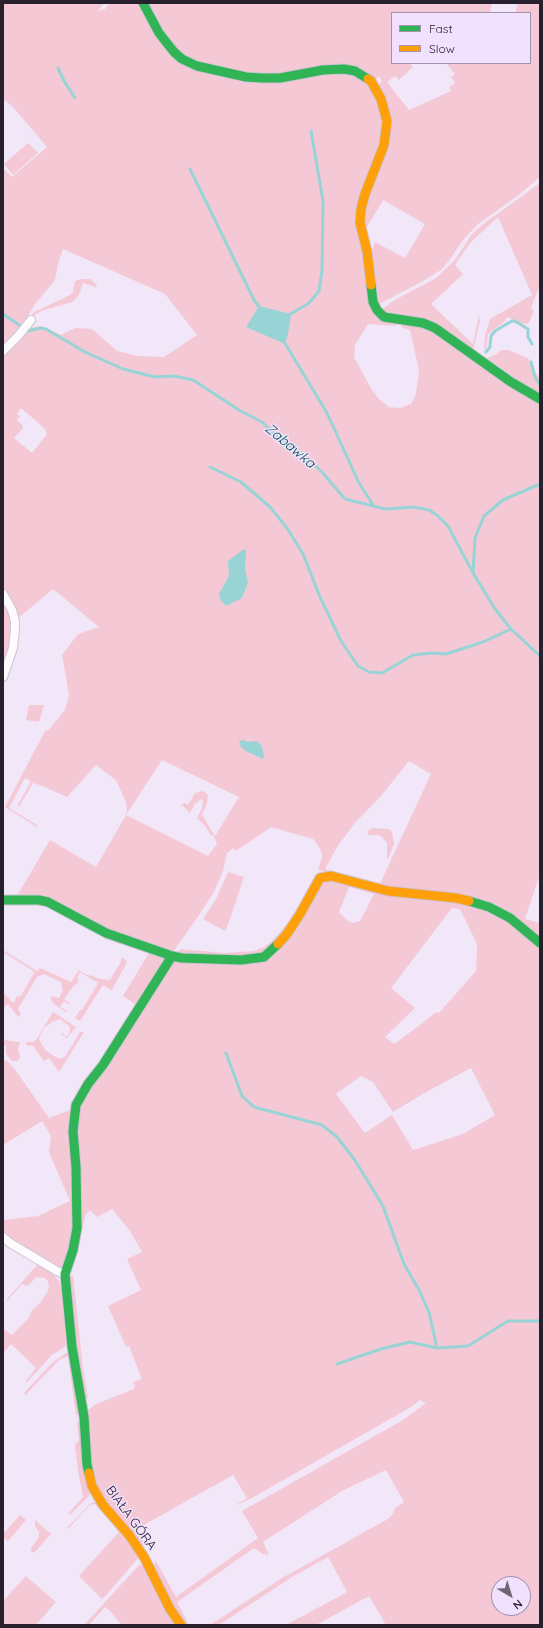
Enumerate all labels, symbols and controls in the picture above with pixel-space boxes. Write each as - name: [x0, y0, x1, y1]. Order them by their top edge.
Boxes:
- legend: [391, 12, 531, 64]
- text: Fast: [429, 21, 453, 36]
- text: Slow: [429, 41, 455, 56]
- water label: Zabawka: [261, 420, 319, 472]
- street label: BIAŁA GÓRA: [102, 1483, 160, 1553]
- north arrow: [491, 1576, 531, 1616]
- text: N: [510, 1597, 525, 1613]

